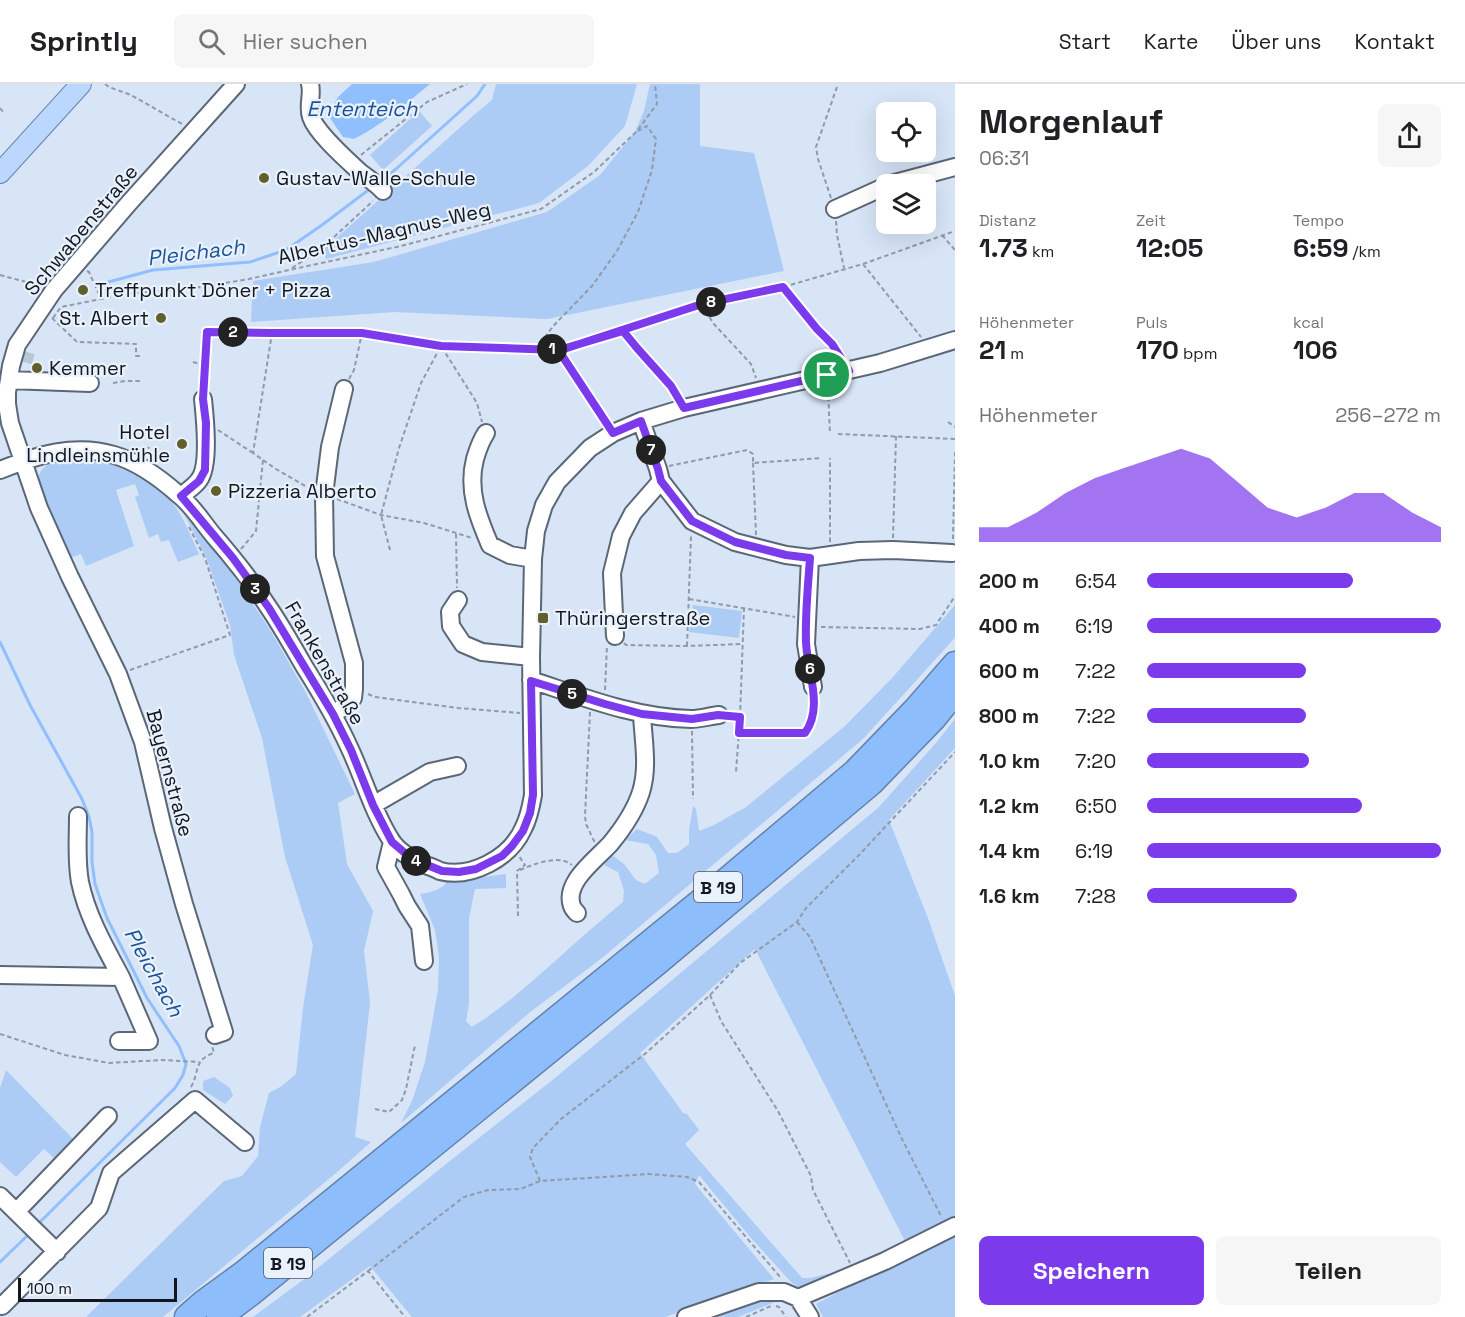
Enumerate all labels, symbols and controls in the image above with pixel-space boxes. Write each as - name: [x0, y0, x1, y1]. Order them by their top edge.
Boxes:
- search box: [174, 14, 594, 68]
- text: Sprintly: [30, 23, 138, 59]
- icon: search: [195, 25, 228, 58]
- text: Hier suchen: [243, 27, 368, 55]
- text: Start: [1059, 28, 1111, 55]
- text: Karte: [1144, 28, 1198, 55]
- text: Über uns: [1231, 28, 1321, 55]
- text: Kontakt: [1354, 28, 1435, 55]
- water label: Ententeich: [307, 95, 419, 122]
- text: Morgenlauf: [979, 101, 1163, 143]
- map controls: [876, 102, 936, 234]
- button: locate: [876, 102, 936, 162]
- button: share: [1378, 104, 1441, 167]
- text: 06:31: [979, 145, 1029, 171]
- street label: Schwabenstraße: [19, 159, 143, 301]
- place label: Gustav-Walle-Schule: [276, 165, 476, 191]
- marker: Gustav-Walle-Schule: [257, 171, 271, 185]
- button: layers: [876, 174, 936, 234]
- street label: Albertus-Magnus-Weg: [275, 196, 493, 270]
- text: Distanz: [979, 210, 1036, 231]
- text: Zeit: [1136, 210, 1166, 231]
- text: Tempo: [1293, 210, 1344, 231]
- text: 1.73: [979, 231, 1028, 265]
- text: 12:05: [1136, 231, 1203, 265]
- text: 6:59: [1293, 231, 1348, 265]
- water label: Pleichach: [146, 232, 247, 271]
- text: km: [1028, 241, 1054, 262]
- text: /km: [1348, 241, 1381, 262]
- place label: Treffpunkt Döner + Pizza: [95, 277, 331, 303]
- marker: Treffpunkt Döner + Pizza: [76, 283, 90, 297]
- pin: 8: [696, 287, 726, 317]
- text: 8: [706, 291, 716, 312]
- place label: St. Albert: [59, 305, 149, 331]
- marker: St. Albert: [154, 311, 168, 325]
- text: Höhenmeter: [979, 312, 1074, 333]
- text: Puls: [1136, 312, 1168, 333]
- text: kcal: [1293, 312, 1324, 333]
- pin: 2: [218, 317, 248, 347]
- text: 2: [228, 321, 238, 342]
- text: 21: [979, 333, 1006, 367]
- text: 170: [1136, 333, 1179, 367]
- text: 106: [1293, 333, 1338, 367]
- pin: 1: [537, 334, 567, 364]
- text: 1: [548, 338, 556, 359]
- text: m: [1006, 343, 1024, 364]
- text: bpm: [1179, 343, 1217, 364]
- pin: [801, 349, 852, 400]
- place label: Kemmer: [49, 355, 126, 381]
- icon: arrive: [810, 358, 843, 391]
- marker: Kemmer: [30, 361, 44, 375]
- text: Höhenmeter: [979, 402, 1098, 428]
- text: 256–272 m: [1335, 402, 1441, 428]
- place label: Hotel Lindleinsmühle: [26, 419, 170, 468]
- pin: 7: [636, 435, 666, 465]
- marker: Hotel Lindleinsmühle: [175, 437, 189, 451]
- text: 7: [647, 439, 655, 460]
- place label: Pizzeria Alberto: [228, 478, 377, 504]
- marker: Pizzeria Alberto: [209, 484, 223, 498]
- text: 200 m: [979, 568, 1039, 594]
- text: 6:54: [1075, 568, 1117, 594]
- pin: 3: [240, 574, 270, 604]
- text: 3: [250, 578, 260, 599]
- street label: Frankenstraße: [279, 596, 371, 730]
- place label: Thüringerstraße: [555, 605, 710, 631]
- marker: Thüringerstraße: [536, 611, 550, 625]
- text: 400 m: [979, 613, 1040, 639]
- text: 6:19: [1075, 613, 1113, 639]
- pin: 6: [795, 654, 825, 684]
- text: 6: [805, 658, 815, 679]
- text: 600 m: [979, 658, 1039, 684]
- text: 7:22: [1075, 658, 1115, 684]
- pin: 5: [557, 679, 587, 709]
- text: 5: [567, 683, 577, 704]
- text: 800 m: [979, 703, 1039, 729]
- text: 7:22: [1075, 703, 1115, 729]
- street label: Bayernstraße: [140, 706, 200, 840]
- text: 1.0 km: [979, 748, 1040, 774]
- text: 7:20: [1075, 748, 1116, 774]
- text: 1.2 km: [979, 793, 1039, 819]
- text: 6:50: [1075, 793, 1117, 819]
- text: 1.4 km: [979, 838, 1040, 864]
- text: 6:19: [1075, 838, 1113, 864]
- pin: 4: [401, 846, 431, 876]
- text: 4: [411, 850, 421, 871]
- road number: B 19: [694, 872, 742, 902]
- text: 1.6 km: [979, 883, 1040, 909]
- text: 7:28: [1075, 883, 1116, 909]
- water label: Pleichach: [118, 923, 190, 1022]
- button: Speichern: [979, 1236, 1204, 1305]
- button: Teilen: [1216, 1236, 1441, 1305]
- road number: B 19: [264, 1248, 312, 1278]
- scale bar: [18, 1275, 177, 1302]
- text: 100 m: [27, 1278, 72, 1299]

